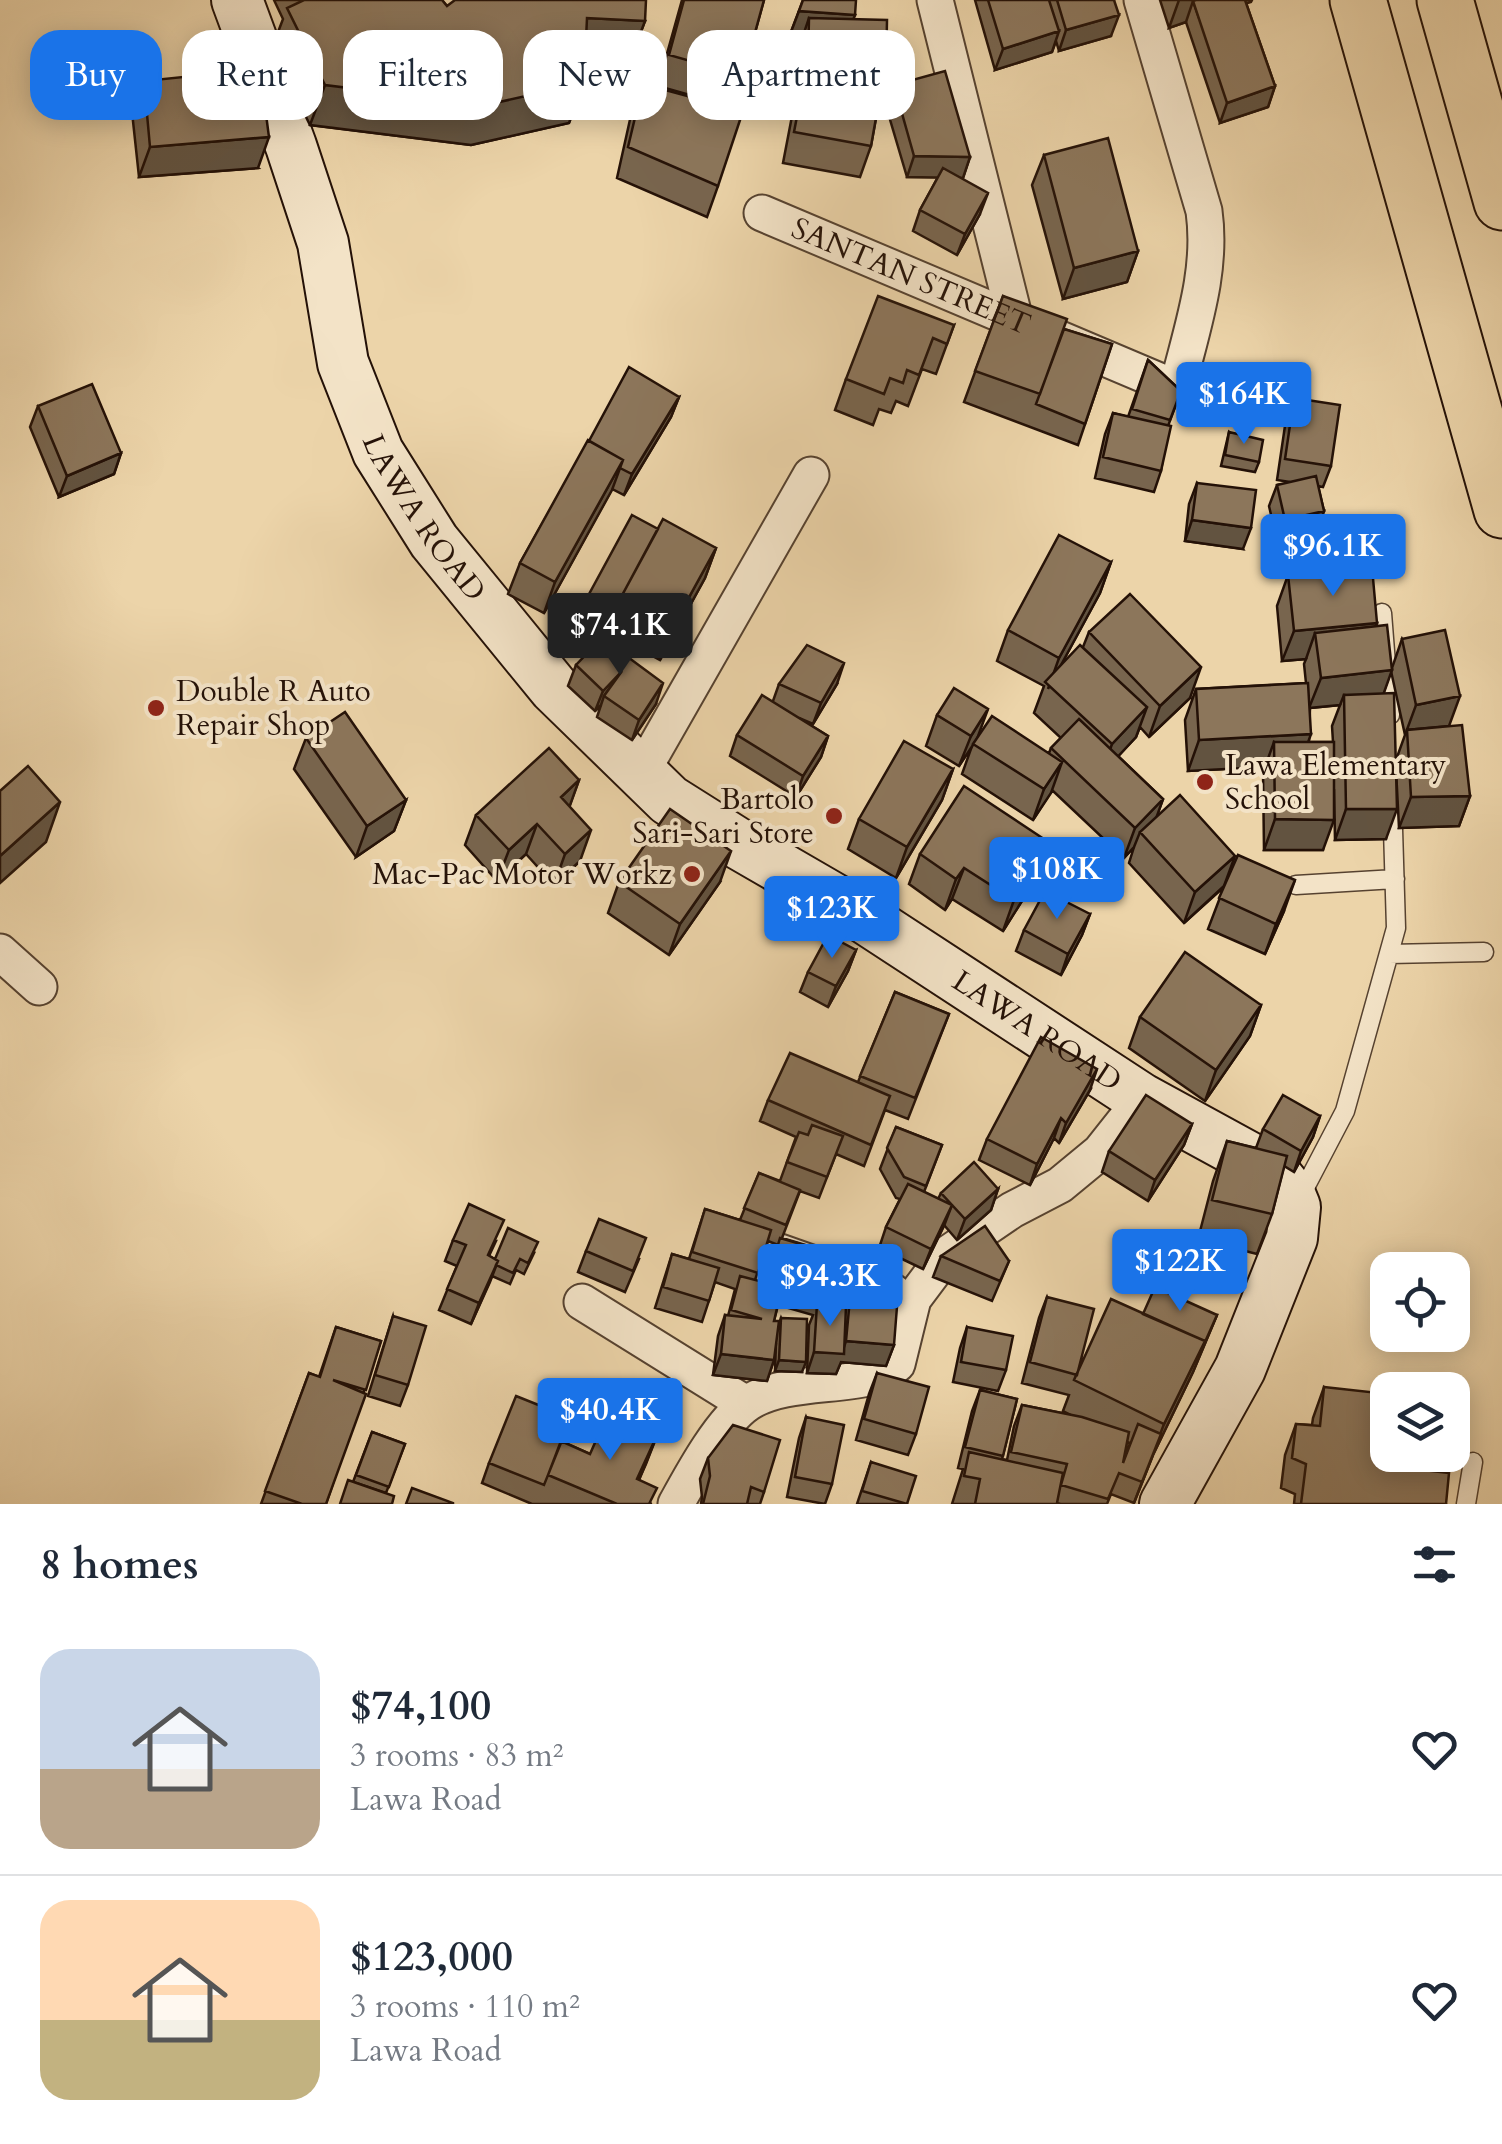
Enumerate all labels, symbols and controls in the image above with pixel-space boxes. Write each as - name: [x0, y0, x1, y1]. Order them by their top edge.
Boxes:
- chip: Buy: [30, 30, 162, 120]
- chip: Rent: [182, 30, 323, 120]
- chip: Filters: [343, 30, 503, 120]
- chip: New: [523, 30, 667, 120]
- chip: Apartment: [687, 30, 915, 120]
- street label: SANTAN STREET: [785, 208, 1037, 345]
- pin: $164K: [1174, 362, 1314, 447]
- text: $164K: [1198, 372, 1290, 416]
- street label: LAWA ROAD: [352, 429, 495, 610]
- pin: $96.1K: [1252, 514, 1414, 599]
- text: $96.1K: [1283, 524, 1383, 568]
- pin: $74.1K: [539, 593, 701, 678]
- text: $74.1K: [570, 603, 670, 647]
- place label: Double R Auto Repair Shop: [176, 671, 371, 746]
- marker: Double R Auto Repair Shop: [145, 697, 167, 719]
- place label: Lawa Elementary School: [1225, 745, 1446, 820]
- marker: Lawa Elementary School: [1194, 771, 1216, 793]
- place label: Bartolo Sari-Sari Store: [633, 779, 814, 854]
- marker: Bartolo Sari-Sari Store: [823, 805, 845, 827]
- pin: $108K: [987, 837, 1127, 922]
- text: $108K: [1011, 847, 1103, 891]
- place label: Mac-Pac Motor Workz: [372, 854, 673, 895]
- marker: Mac-Pac Motor Workz: [681, 863, 703, 885]
- pin: $123K: [762, 876, 902, 961]
- text: $123K: [786, 886, 878, 930]
- street label: LAWA ROAD: [944, 961, 1129, 1101]
- pin: $122K: [1110, 1229, 1250, 1314]
- text: $122K: [1134, 1239, 1226, 1283]
- pin: $94.3K: [749, 1244, 911, 1329]
- map controls: [1370, 1252, 1470, 1472]
- button: locate: [1370, 1252, 1470, 1352]
- text: $94.3K: [780, 1254, 880, 1298]
- button: layers: [1370, 1372, 1470, 1472]
- pin: $40.4K: [529, 1378, 691, 1463]
- text: $40.4K: [560, 1388, 660, 1432]
- text: 8 homes: [40, 1536, 198, 1593]
- icon: filters: [1407, 1537, 1462, 1592]
- text: $74,100: [350, 1677, 491, 1734]
- icon: home: [120, 1689, 240, 1809]
- icon: heart: [1407, 1722, 1462, 1777]
- text: 3 rooms · 83 m²: [350, 1734, 563, 1778]
- text: Lawa Road: [350, 1778, 502, 1822]
- text: $123,000: [350, 1928, 513, 1985]
- icon: home: [120, 1940, 240, 2060]
- icon: heart: [1407, 1973, 1462, 2028]
- text: 3 rooms · 110 m²: [350, 1985, 580, 2029]
- text: Lawa Road: [350, 2029, 502, 2073]

